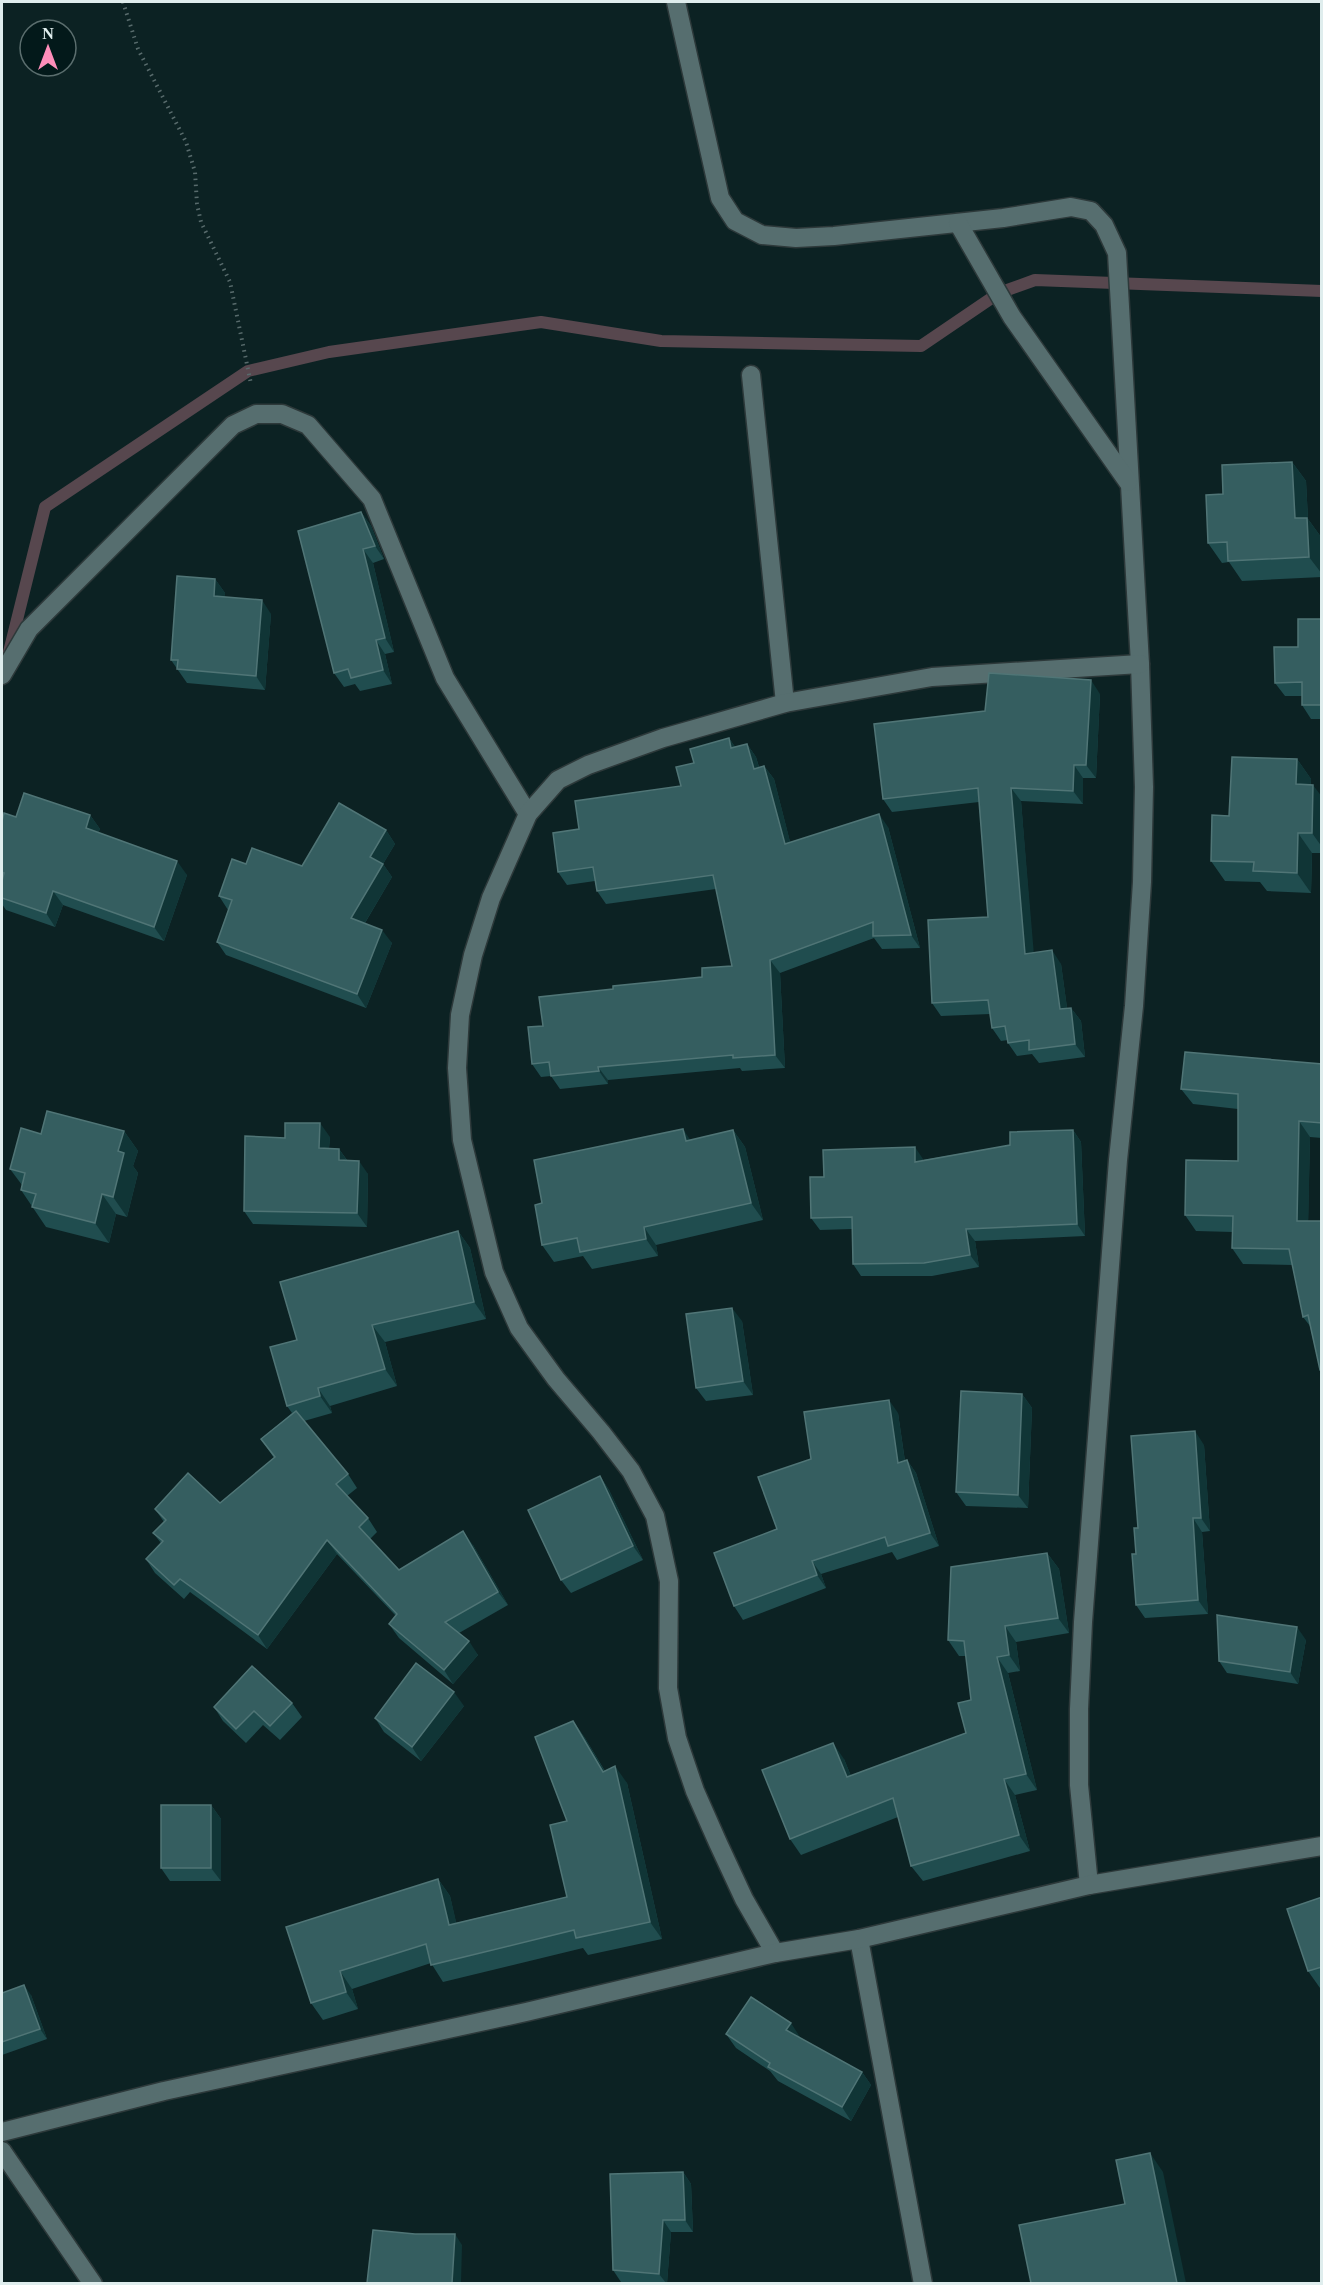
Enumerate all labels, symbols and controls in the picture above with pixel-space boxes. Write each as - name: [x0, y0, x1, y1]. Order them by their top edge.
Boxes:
- north arrow: [18, 18, 78, 78]
- text: N: [42, 25, 54, 42]

